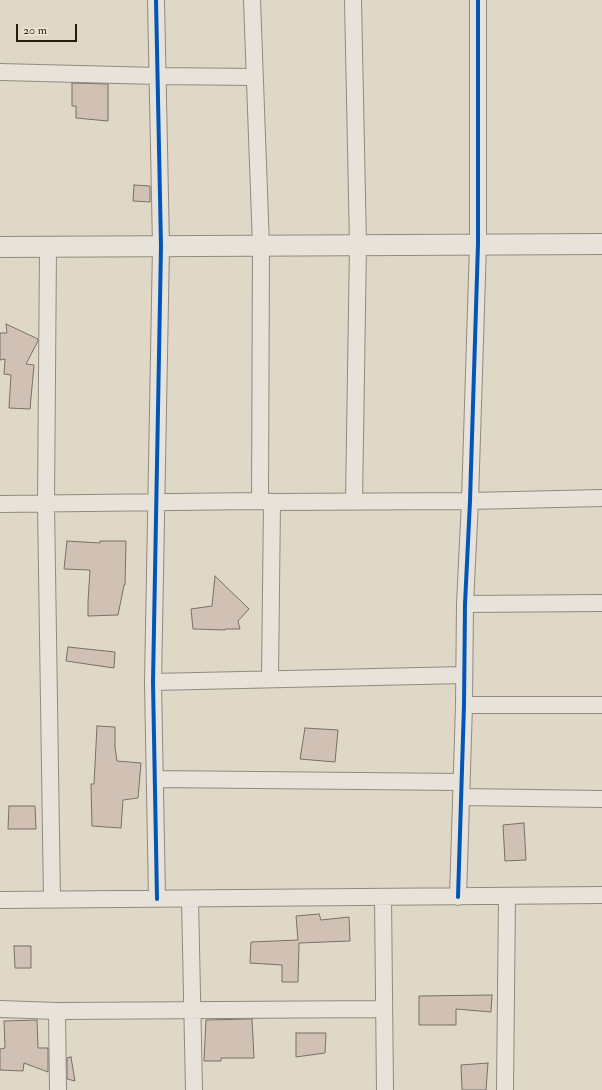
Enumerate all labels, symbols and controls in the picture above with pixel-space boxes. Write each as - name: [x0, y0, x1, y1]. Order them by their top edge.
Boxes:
- scale bar: [18, 16, 79, 42]
- text: 20 m: [23, 23, 47, 38]

